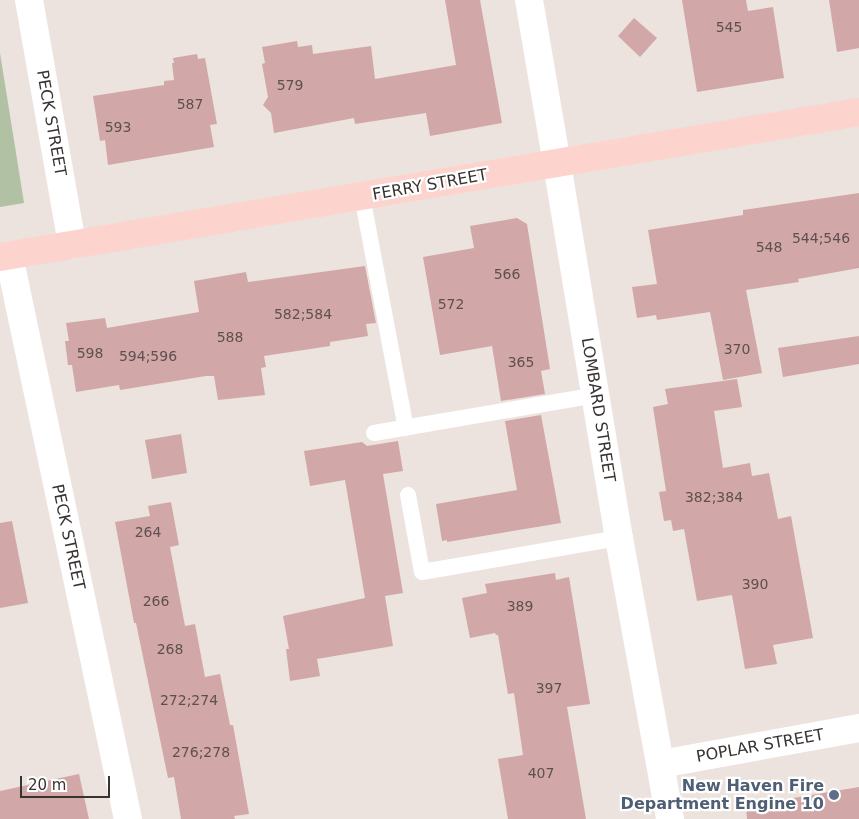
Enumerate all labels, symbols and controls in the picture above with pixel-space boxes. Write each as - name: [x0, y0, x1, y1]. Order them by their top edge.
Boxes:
- house number: 545: [716, 19, 742, 35]
- street label: PECK STREET: [32, 68, 70, 178]
- house number: 579: [277, 77, 303, 93]
- house number: 587: [177, 96, 203, 112]
- house number: 593: [105, 119, 131, 135]
- street label: FERRY STREET: [371, 165, 489, 205]
- house number: 544;546: [792, 230, 850, 246]
- house number: 548: [756, 239, 782, 255]
- house number: 566: [494, 266, 520, 282]
- house number: 572: [438, 296, 464, 312]
- house number: 582;584: [274, 306, 332, 322]
- house number: 588: [217, 329, 243, 345]
- street label: LOMBARD STREET: [577, 336, 619, 484]
- house number: 370: [724, 341, 750, 357]
- house number: 598: [77, 345, 103, 361]
- house number: 594;596: [119, 348, 177, 364]
- house number: 365: [508, 354, 534, 370]
- street label: PECK STREET: [47, 482, 89, 592]
- house number: 382;384: [685, 489, 743, 505]
- house number: 264: [135, 524, 161, 540]
- house number: 390: [742, 576, 768, 592]
- house number: 266: [143, 593, 169, 609]
- house number: 389: [507, 598, 533, 614]
- house number: 268: [157, 641, 183, 657]
- house number: 397: [536, 680, 562, 696]
- house number: 272;274: [160, 692, 218, 708]
- street label: POPLAR STREET: [695, 725, 825, 767]
- house number: 276;278: [172, 744, 230, 760]
- house number: 407: [528, 765, 554, 781]
- scale bar: [22, 766, 112, 798]
- text: 20 m: [28, 776, 66, 794]
- place label: New Haven Fire Department Engine 10: [621, 776, 824, 814]
- marker: New Haven Fire Department Engine 10: [828, 789, 840, 801]

